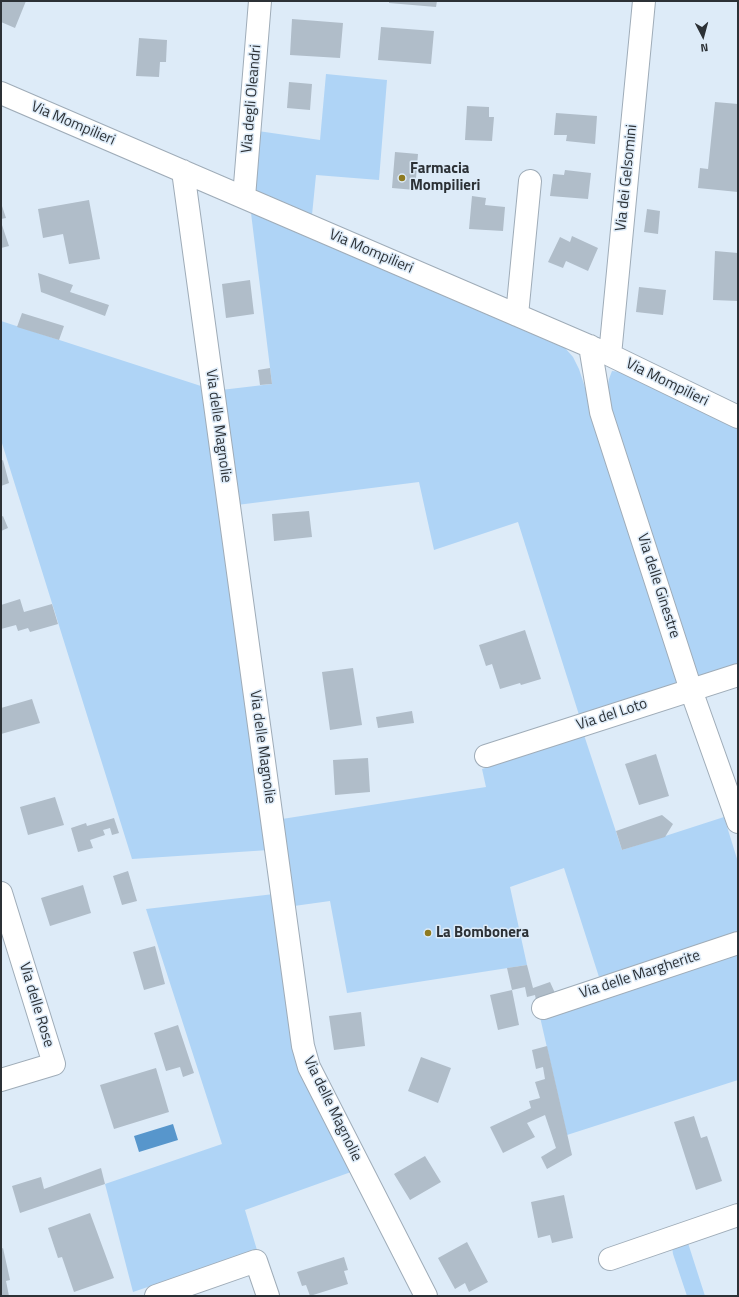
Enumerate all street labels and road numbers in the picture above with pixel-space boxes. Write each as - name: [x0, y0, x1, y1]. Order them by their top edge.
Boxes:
- street label: Via degli Oleandri: [238, 44, 266, 154]
- street label: Via Mompilieri: [28, 98, 118, 150]
- street label: Via dei Gelsomini: [612, 124, 642, 232]
- street label: Via Mompilieri: [326, 226, 416, 278]
- street label: Via Mompilieri: [623, 355, 711, 411]
- street label: Via delle Magnolie: [201, 368, 235, 484]
- street label: Via delle Ginestre: [633, 531, 683, 641]
- street label: Via delle Magnolie: [245, 689, 279, 805]
- street label: Via del Loto: [574, 695, 650, 735]
- street label: Via delle Margherite: [577, 947, 703, 1003]
- street label: Via delle Rose: [15, 960, 57, 1050]
- street label: Via delle Magnolie: [299, 1054, 365, 1164]

